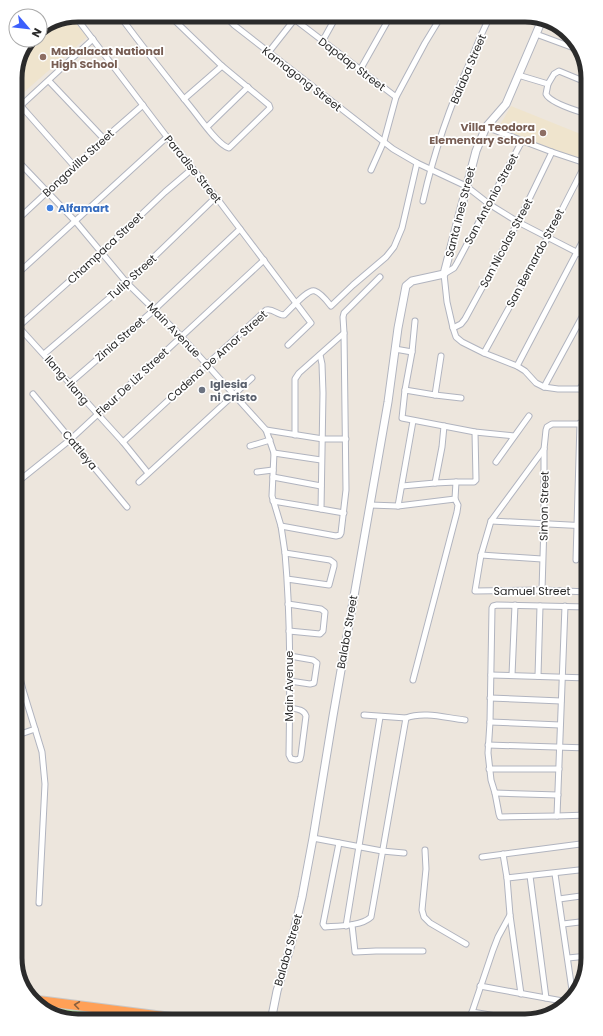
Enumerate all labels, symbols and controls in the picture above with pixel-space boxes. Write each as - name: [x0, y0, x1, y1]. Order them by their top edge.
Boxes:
- north arrow: [8, 8, 48, 48]
- text: N: [28, 25, 46, 40]
- street label: Balaba Street: [446, 32, 490, 106]
- street label: Dapdap Street: [315, 34, 389, 94]
- place label: Mabalacat National High School: [51, 43, 164, 72]
- street label: Kamagong Street: [259, 43, 345, 115]
- marker: Mabalacat National High School: [38, 52, 48, 62]
- place label: Villa Teodora Elementary School: [429, 119, 535, 148]
- street label: Bongavilla Street: [39, 126, 117, 200]
- marker: Villa Teodora Elementary School: [538, 128, 548, 138]
- street label: Paradise Street: [161, 132, 225, 206]
- street label: San Antonio Street: [460, 151, 522, 247]
- street label: Santa Ines Street: [441, 165, 479, 259]
- street label: San Nicolas Street: [476, 196, 536, 290]
- place label: Alfamart: [58, 200, 110, 216]
- marker: Alfamart: [45, 203, 55, 213]
- street label: San Bernardo Street: [502, 206, 568, 310]
- street label: Champaca Street: [64, 209, 146, 287]
- street label: Tulip Street: [104, 251, 160, 303]
- street label: Main Avenue: [144, 299, 204, 361]
- street label: Cadena De Amor Street: [163, 307, 271, 405]
- street label: Zinia Street: [92, 313, 148, 365]
- street label: Fleur De Liz Street: [92, 344, 172, 420]
- street label: Ilang-Ilang: [41, 352, 93, 408]
- place label: Iglesia ni Cristo: [210, 376, 257, 405]
- marker: Iglesia ni Cristo: [197, 385, 207, 395]
- street label: Cattleya: [59, 427, 101, 473]
- street label: Simon Street: [535, 471, 553, 541]
- street label: Samuel Street: [494, 583, 570, 599]
- street label: Balaba Street: [333, 594, 361, 670]
- street label: Main Avenue: [281, 650, 297, 721]
- street label: Balaba Street: [270, 912, 306, 988]
- one-way arrow: [74, 1001, 80, 1010]

